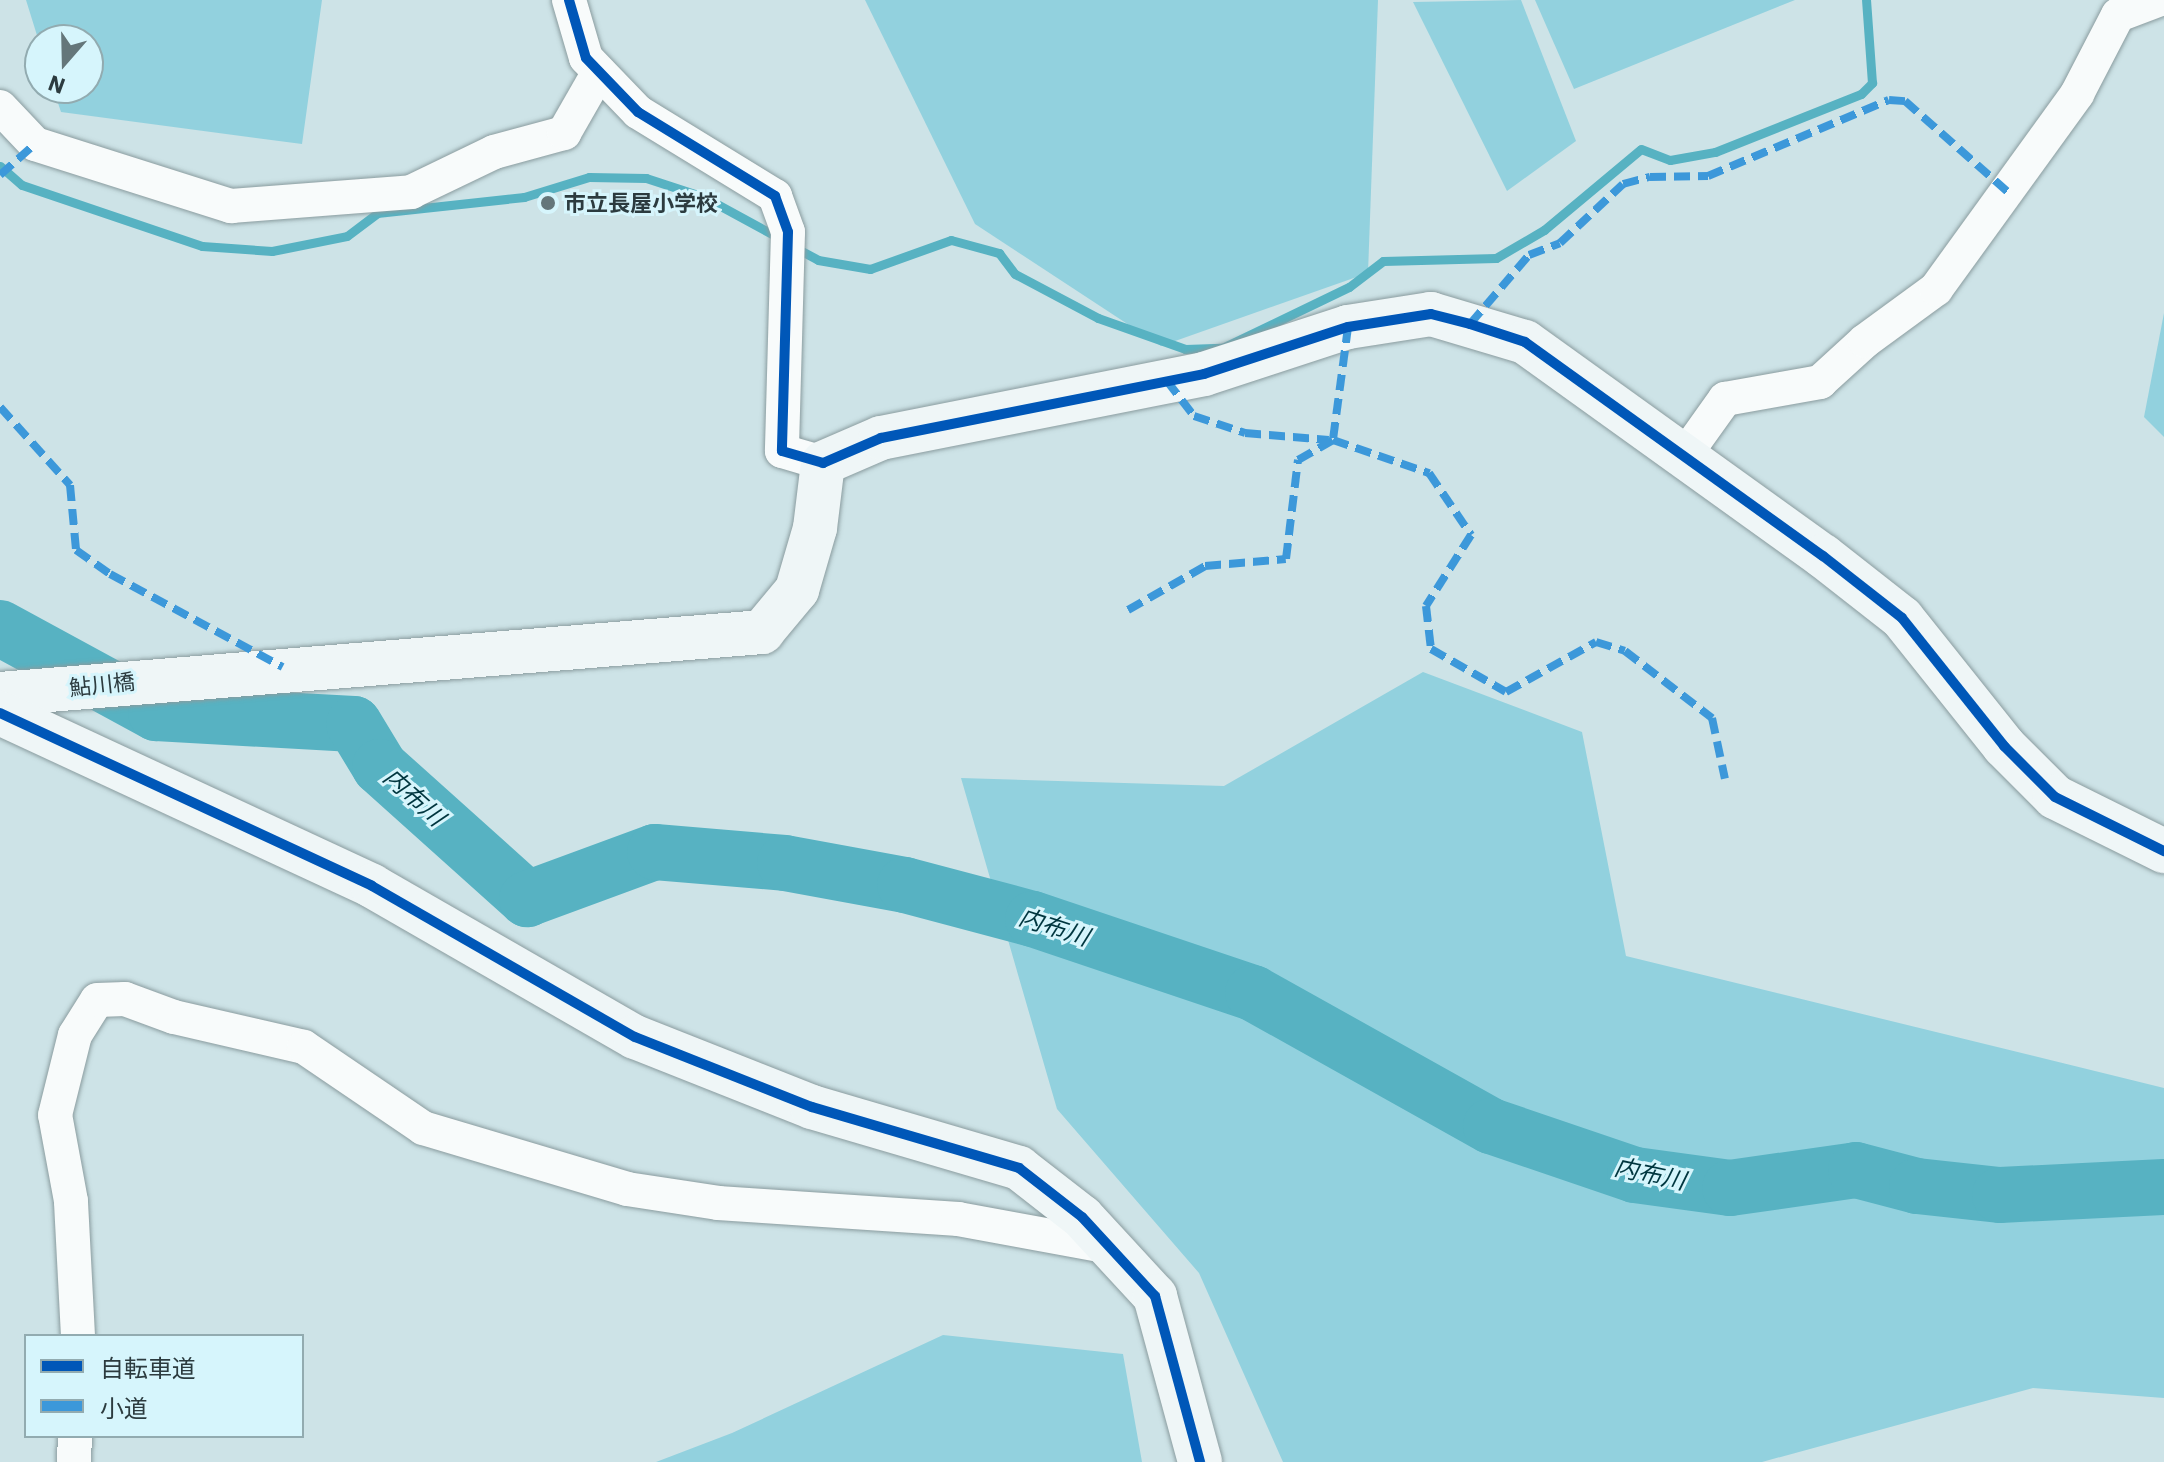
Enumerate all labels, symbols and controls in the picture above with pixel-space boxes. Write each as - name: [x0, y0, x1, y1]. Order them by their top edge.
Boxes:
- north arrow: [24, 24, 104, 104]
- text: N: [44, 69, 69, 101]
- place label: 市立長屋小学校: [564, 190, 718, 216]
- marker: 市立長屋小学校: [539, 194, 557, 212]
- street label: 鮎川橋: [68, 667, 136, 701]
- water label: 内布川: [378, 762, 450, 832]
- water label: 内布川: [1015, 902, 1093, 952]
- water label: 内布川: [1612, 1152, 1688, 1196]
- legend: [24, 1334, 304, 1438]
- text: 自転車道: [100, 1352, 196, 1384]
- text: 小道: [100, 1392, 148, 1424]

